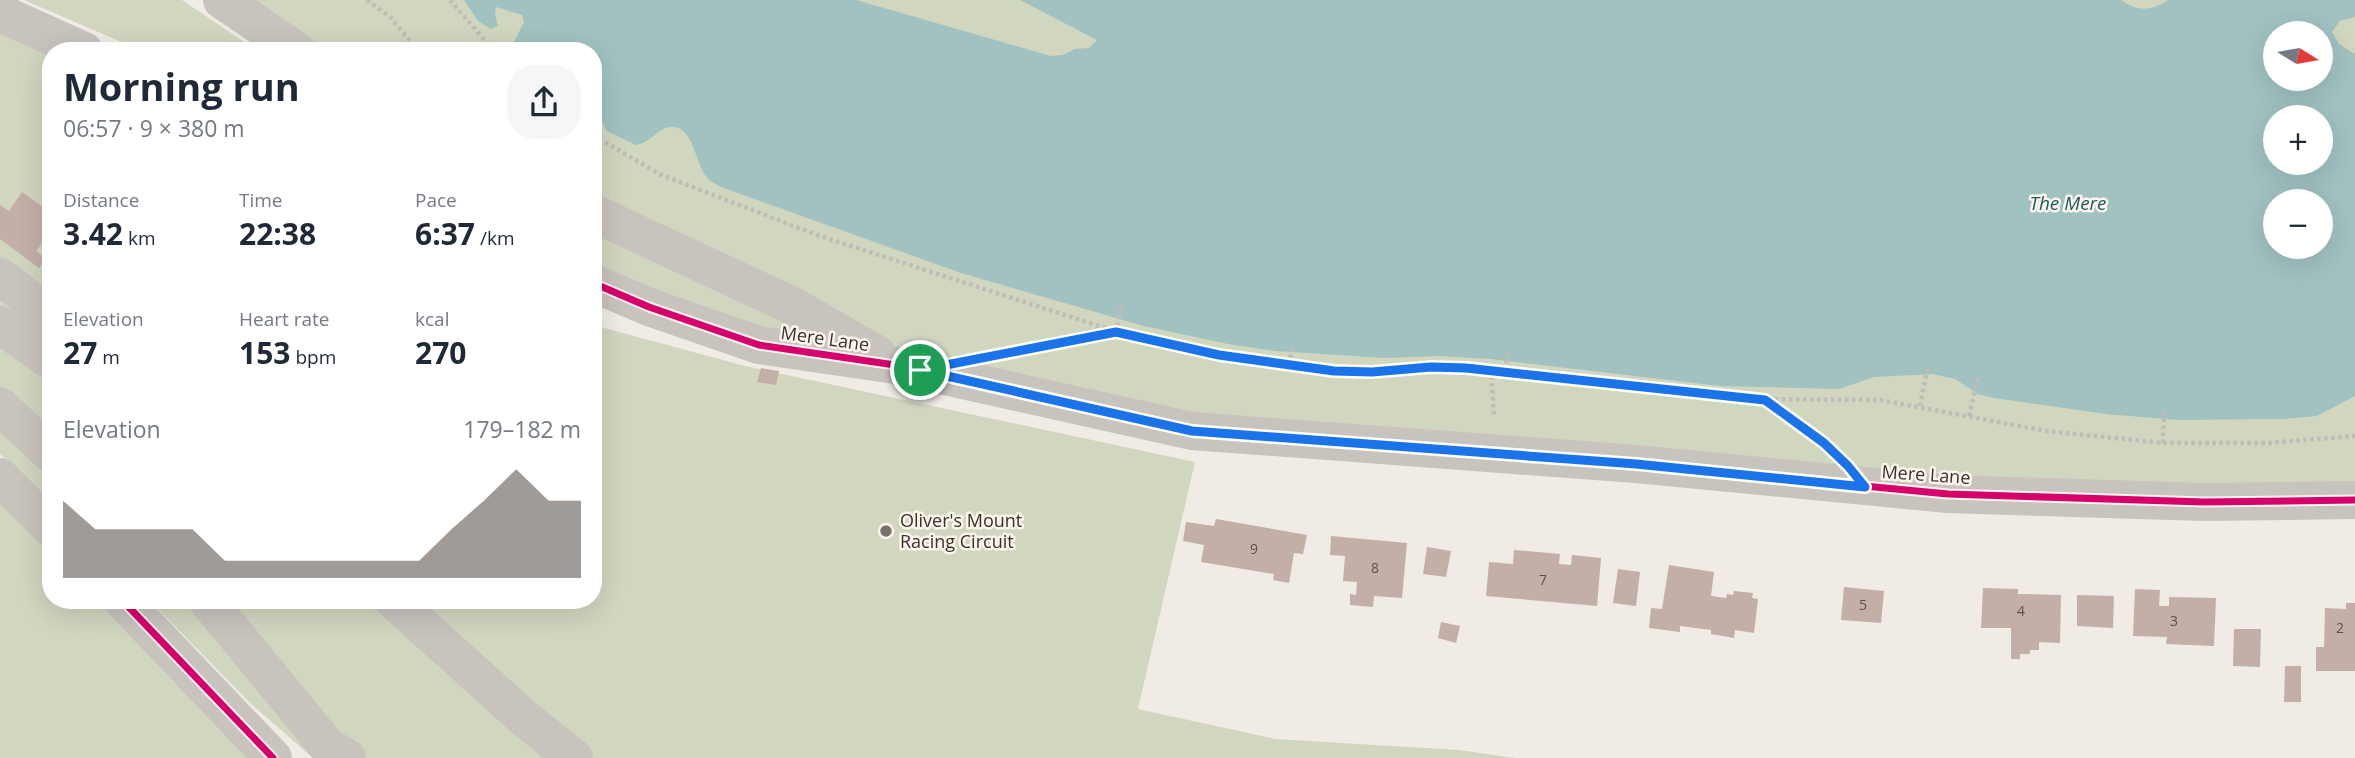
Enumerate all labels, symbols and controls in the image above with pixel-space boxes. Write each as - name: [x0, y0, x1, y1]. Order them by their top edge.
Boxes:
- north arrow: [2263, 21, 2333, 91]
- map controls: [2263, 21, 2333, 259]
- text: Morning run: [63, 60, 300, 112]
- button: share: [507, 65, 581, 139]
- button: +: [2263, 105, 2333, 175]
- text: 06:57 · 9 × 380 m: [63, 112, 245, 144]
- text: Distance: [63, 187, 139, 213]
- text: Time: [239, 187, 283, 213]
- text: Pace: [415, 187, 457, 213]
- button: −: [2263, 189, 2333, 259]
- water label: The Mere: [2029, 190, 2107, 216]
- text: 3.42: [63, 213, 123, 254]
- text: 22:38: [239, 213, 316, 254]
- text: 6:37: [415, 213, 475, 254]
- text: km: [123, 225, 156, 251]
- text: /km: [475, 225, 515, 251]
- text: Elevation: [63, 306, 144, 332]
- text: Heart rate: [239, 306, 329, 332]
- text: kcal: [415, 306, 449, 332]
- street label: Mere Lane: [779, 320, 871, 356]
- text: 27: [63, 332, 97, 373]
- text: 153: [239, 332, 290, 373]
- text: 270: [415, 332, 466, 373]
- pin: [890, 340, 950, 400]
- text: m: [97, 344, 120, 370]
- text: bpm: [290, 344, 336, 370]
- icon: arrive: [901, 351, 939, 389]
- text: Elevation: [63, 413, 161, 445]
- text: 179–182 m: [463, 413, 581, 445]
- street label: Mere Lane: [1881, 459, 1971, 489]
- place label: Oliver's Mount Racing Circuit: [900, 508, 1022, 553]
- marker: Oliver's Mount Racing Circuit: [878, 523, 894, 539]
- house number: 9: [1250, 539, 1258, 558]
- house number: 8: [1371, 558, 1379, 577]
- house number: 7: [1539, 570, 1547, 589]
- house number: 5: [1859, 595, 1867, 614]
- house number: 4: [2017, 601, 2025, 620]
- house number: 3: [2170, 611, 2178, 630]
- house number: 2: [2336, 618, 2344, 637]

